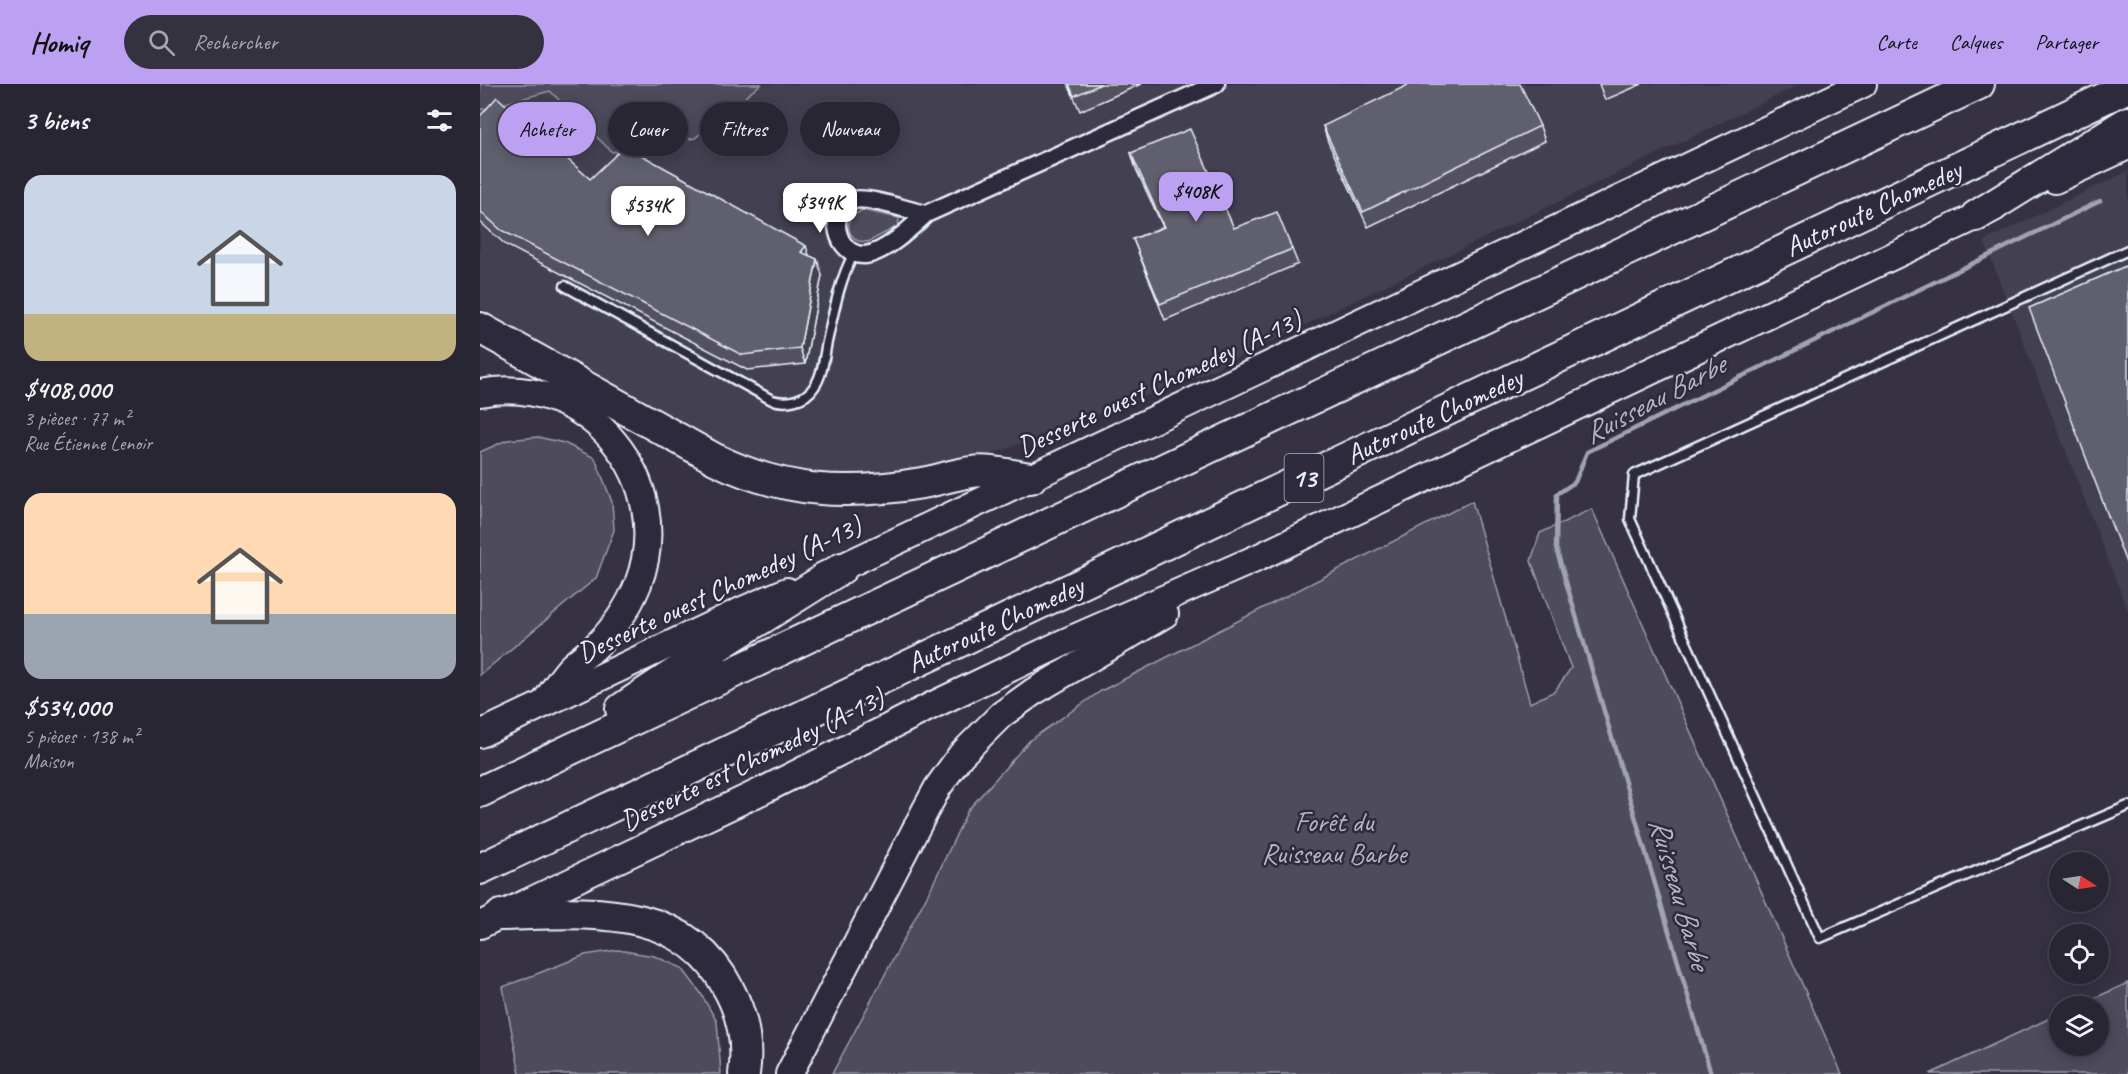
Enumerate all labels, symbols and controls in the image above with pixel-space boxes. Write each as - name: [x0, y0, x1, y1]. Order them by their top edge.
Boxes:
- search box: [124, 15, 544, 69]
- text: Homiq: [30, 25, 88, 60]
- icon: search: [145, 26, 178, 59]
- text: Rechercher: [193, 28, 278, 56]
- text: Carte: [1876, 29, 1917, 55]
- text: Calques: [1950, 29, 2002, 55]
- text: Partager: [2035, 29, 2098, 55]
- chip: Acheter: [498, 102, 596, 156]
- chip: Louer: [608, 102, 688, 156]
- chip: Filtres: [700, 102, 788, 156]
- chip: Nouveau: [800, 102, 900, 156]
- text: 3 biens: [24, 104, 88, 137]
- icon: filters: [423, 104, 456, 137]
- street label: Autoroute Chomedey: [1779, 151, 1969, 264]
- pin: $408K: [1154, 172, 1238, 223]
- text: $408K: [1173, 179, 1219, 204]
- pin: $349K: [778, 183, 862, 234]
- pin: $534K: [606, 186, 690, 237]
- text: $349K: [797, 190, 843, 215]
- text: $534K: [625, 193, 671, 218]
- icon: home: [186, 214, 294, 322]
- street label: Desserte ouest Chomedey (A-13): [1011, 301, 1308, 464]
- water label: Ruisseau Barbe: [1577, 344, 1735, 452]
- street label: Autoroute Chomedey: [1340, 359, 1530, 472]
- text: $408,000: [24, 373, 111, 406]
- text: 3 pièces · 77 m²: [24, 406, 130, 431]
- text: Rue Étienne Lenoir: [24, 431, 152, 456]
- road number: 13: [1284, 454, 1324, 502]
- street label: Desserte ouest Chomedey (A-13): [571, 507, 868, 670]
- icon: home: [186, 532, 294, 640]
- street label: Autoroute Chomedey: [901, 567, 1091, 680]
- street label: Desserte est Chomedey (A-13): [614, 679, 891, 838]
- text: $534,000: [24, 691, 111, 724]
- text: 5 pièces · 138 m²: [24, 724, 139, 749]
- text: Maison: [24, 749, 74, 774]
- park label: Forêt du Ruisseau Barbe: [1262, 804, 1408, 871]
- water label: Ruisseau Barbe: [1640, 813, 1721, 977]
- north arrow: [2049, 852, 2109, 912]
- map controls: [2049, 852, 2109, 1056]
- button: locate: [2049, 924, 2109, 984]
- button: layers: [2049, 996, 2109, 1056]

